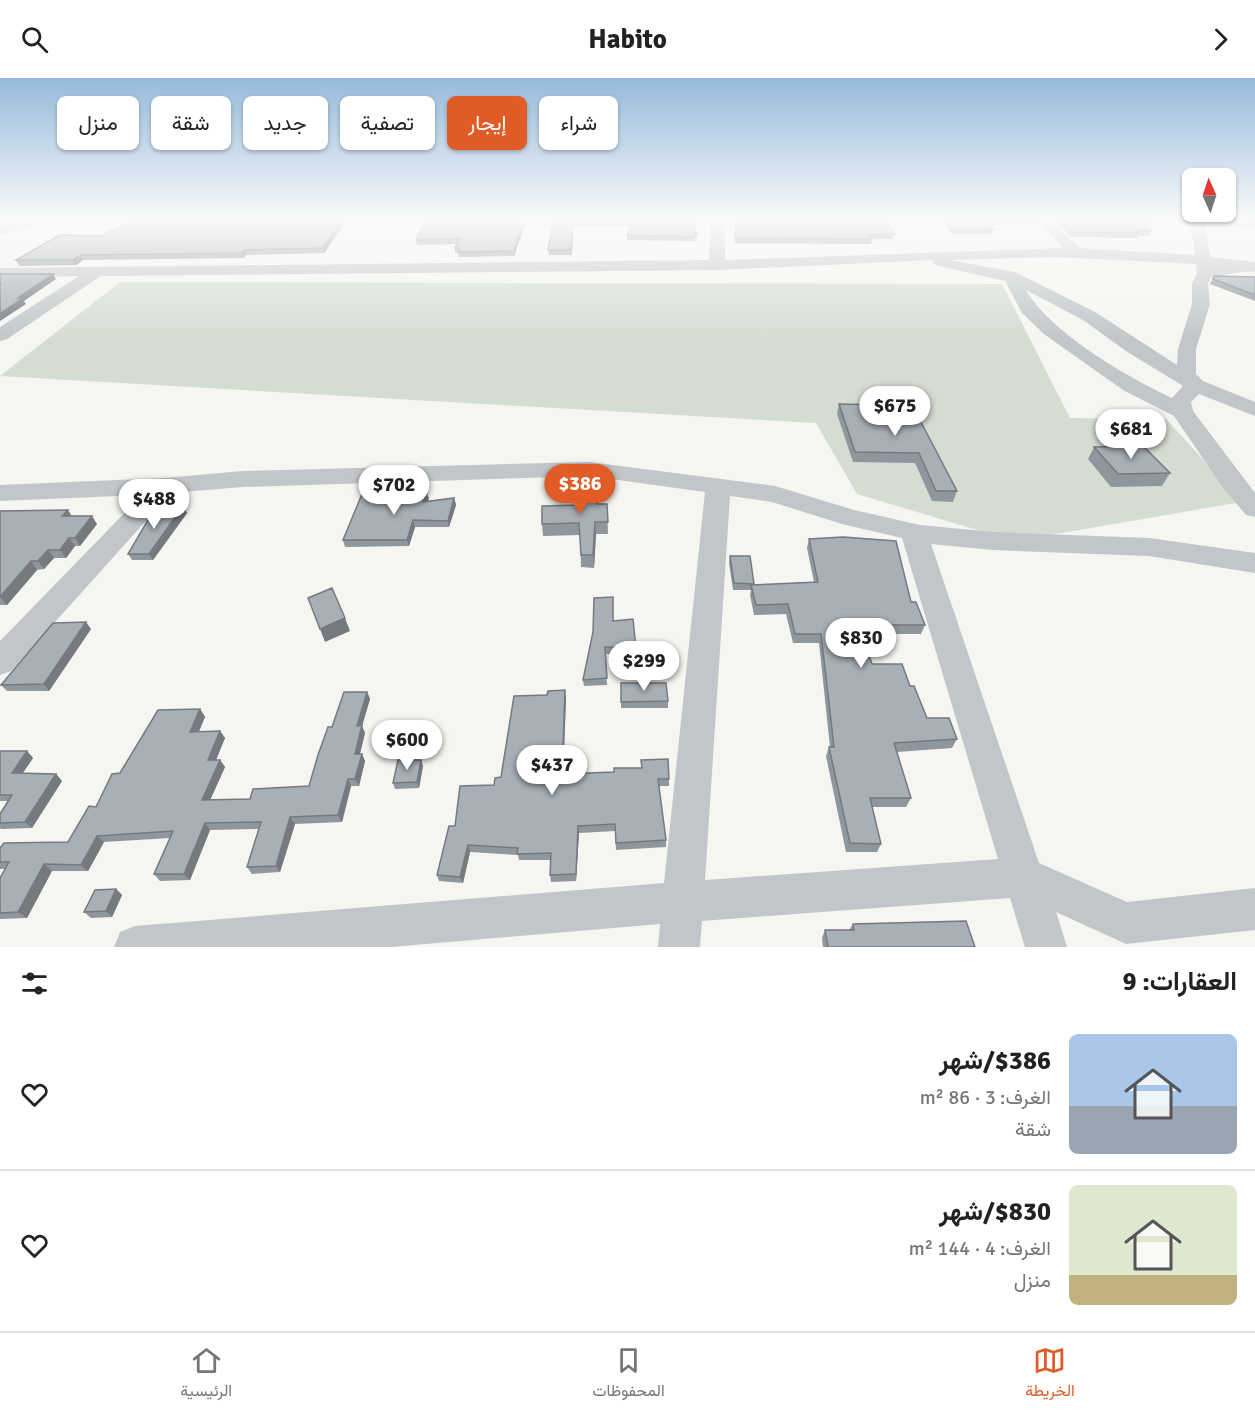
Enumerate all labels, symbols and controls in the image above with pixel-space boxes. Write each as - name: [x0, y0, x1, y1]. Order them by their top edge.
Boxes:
- icon: search: [18, 23, 51, 56]
- text: Habito: [588, 23, 667, 56]
- icon: forward: [1204, 23, 1237, 56]
- chip: منزل: [57, 96, 139, 150]
- chip: شقة: [151, 96, 231, 150]
- chip: جديد: [243, 96, 328, 150]
- chip: تصفية: [340, 96, 435, 150]
- chip: إيجار: [447, 96, 527, 150]
- chip: شراء: [539, 96, 618, 150]
- north arrow: [1182, 168, 1236, 222]
- map controls: [1182, 168, 1236, 222]
- pin: $675: [859, 386, 931, 437]
- text: $675: [873, 393, 917, 418]
- pin: $681: [1095, 409, 1167, 460]
- text: $681: [1109, 416, 1153, 441]
- pin: $386: [544, 464, 616, 515]
- pin: $702: [358, 465, 430, 516]
- text: $386: [558, 471, 602, 496]
- text: $702: [372, 472, 416, 497]
- pin: $488: [118, 479, 190, 530]
- text: $488: [132, 486, 176, 511]
- pin: $830: [825, 618, 897, 669]
- text: $830: [839, 625, 883, 650]
- pin: $299: [608, 641, 680, 692]
- text: $299: [622, 648, 666, 673]
- pin: $600: [371, 720, 443, 771]
- text: $600: [385, 727, 429, 752]
- pin: $437: [516, 745, 588, 796]
- text: $437: [530, 752, 574, 777]
- text: العقارات: 9: [1122, 966, 1237, 998]
- icon: filters: [18, 967, 51, 1000]
- text: $386/شهر: [939, 1045, 1051, 1077]
- icon: home: [1117, 1058, 1189, 1130]
- icon: heart: [18, 1078, 51, 1111]
- text: الغرف: 3 · 86 m²: [920, 1085, 1051, 1110]
- text: شقة: [1015, 1117, 1051, 1142]
- text: $830/شهر: [939, 1196, 1051, 1228]
- icon: home: [1117, 1209, 1189, 1281]
- icon: heart: [18, 1229, 51, 1262]
- text: الغرف: 4 · 144 m²: [909, 1236, 1051, 1261]
- text: منزل: [1014, 1268, 1051, 1293]
- tab: الرئيسية: [180, 1344, 232, 1405]
- tab: المحفوظات: [593, 1344, 665, 1405]
- tab: الخريطة: [1025, 1344, 1075, 1405]

